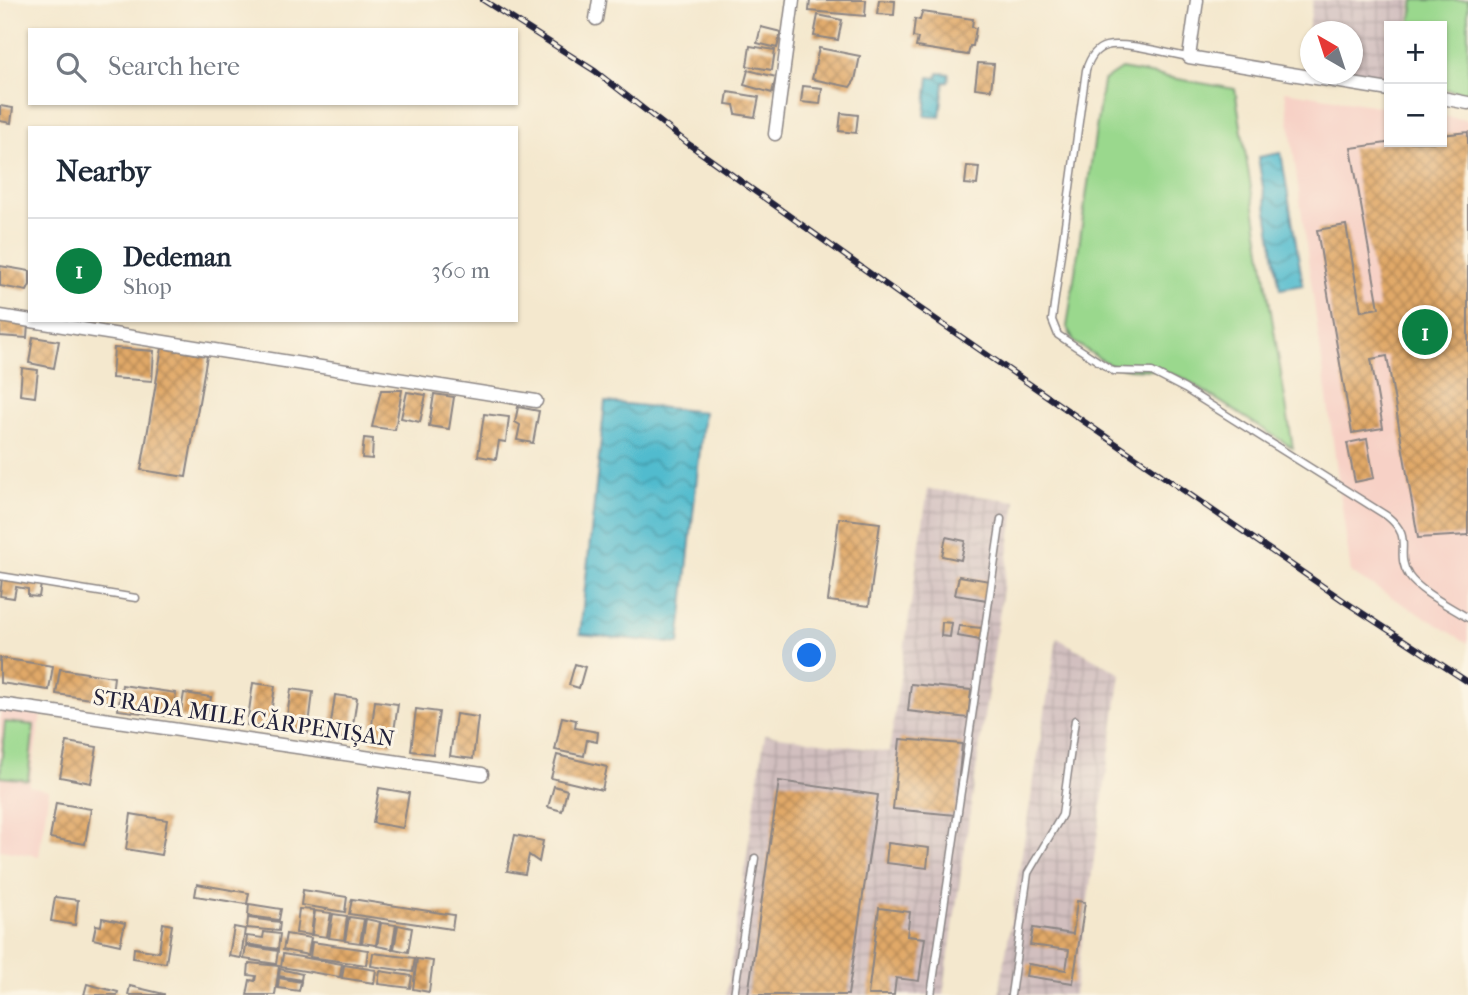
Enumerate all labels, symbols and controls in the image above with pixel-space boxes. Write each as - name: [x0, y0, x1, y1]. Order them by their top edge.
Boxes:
- north arrow: [1300, 21, 1363, 84]
- map controls: [1384, 21, 1447, 147]
- button: +: [1384, 21, 1447, 84]
- search box: [28, 28, 518, 105]
- icon: search: [52, 48, 90, 86]
- text: Search here: [108, 51, 240, 82]
- button: −: [1384, 84, 1447, 147]
- text: Nearby: [56, 154, 151, 189]
- text: Dedeman: [123, 242, 231, 273]
- text: 1: [75, 257, 83, 284]
- text: 360 m: [431, 257, 490, 284]
- text: Shop: [123, 273, 172, 300]
- pin: 1: [1402, 306, 1448, 358]
- your location: [792, 638, 826, 672]
- street label: STRADA MILE CĂRPENIȘAN: [92, 683, 396, 753]

